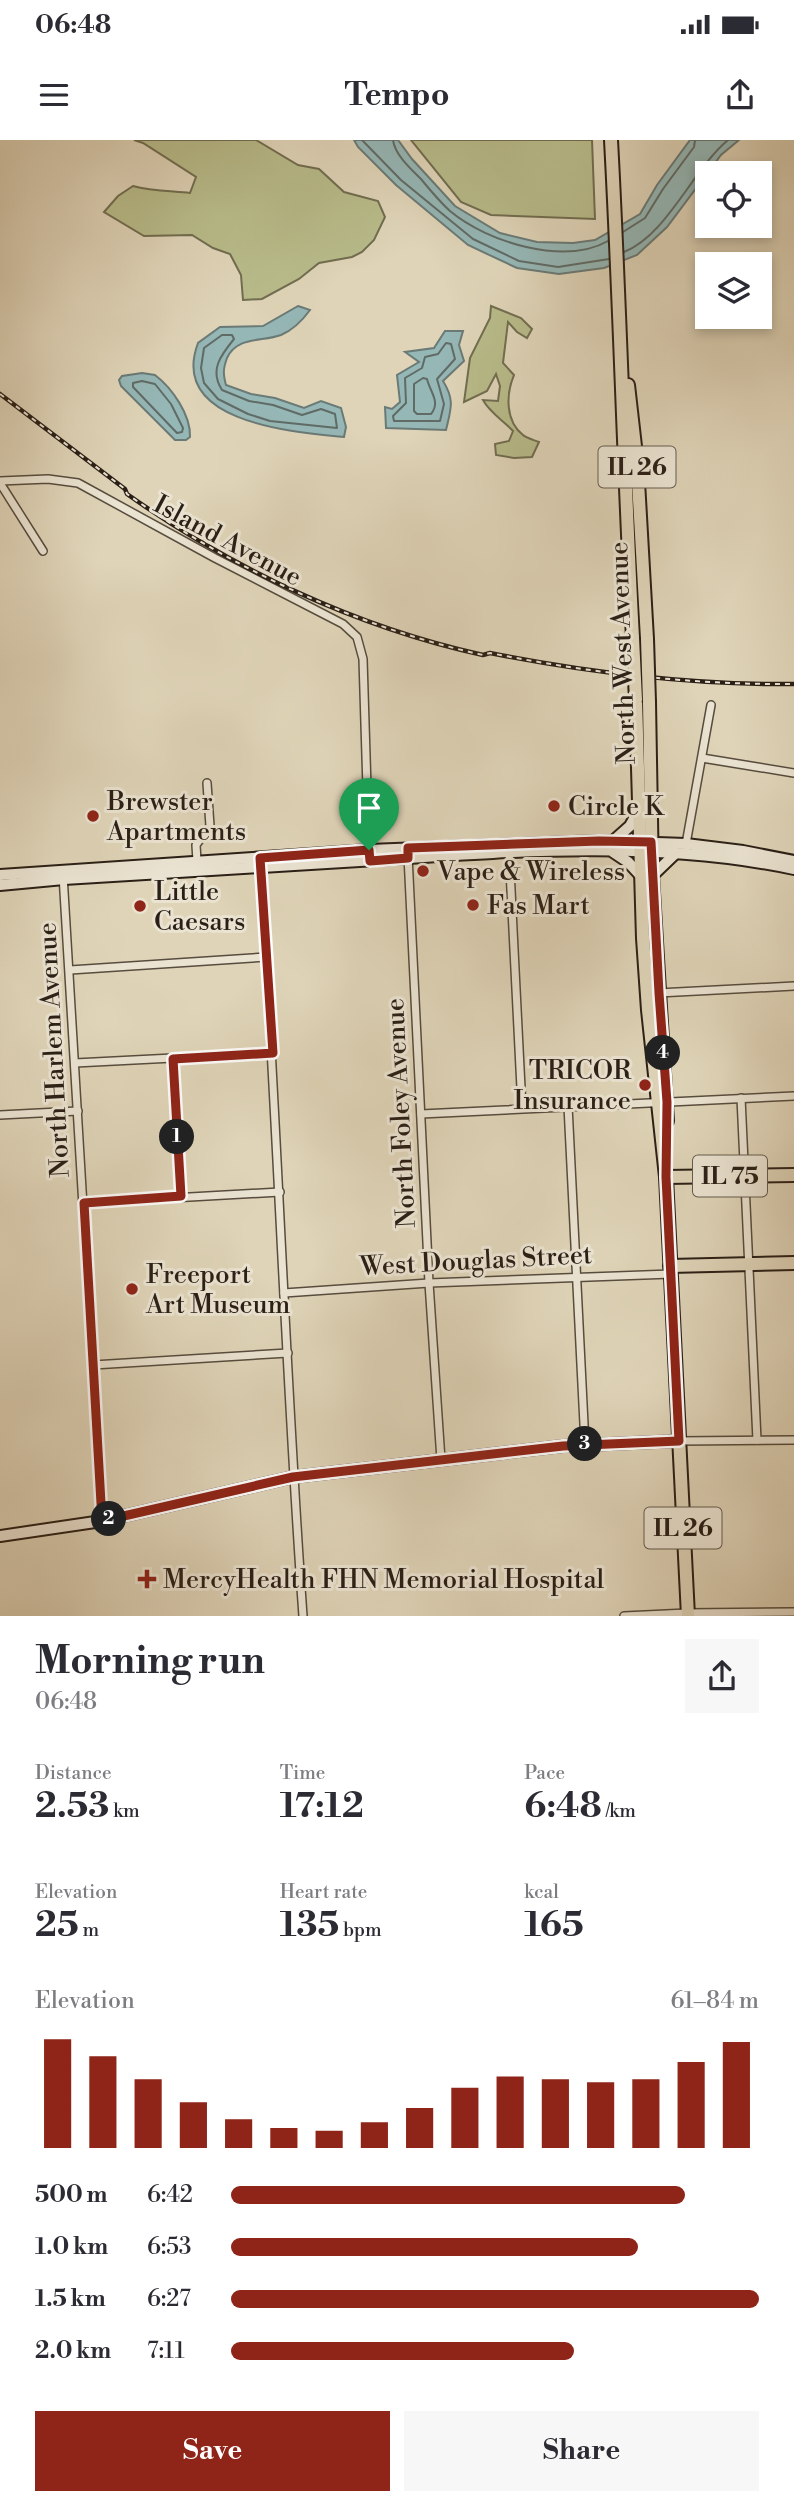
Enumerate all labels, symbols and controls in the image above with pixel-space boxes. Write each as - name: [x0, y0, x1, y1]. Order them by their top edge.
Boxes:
- text: 06:48: [35, 9, 111, 41]
- text: Tempo: [344, 75, 450, 115]
- icon: menu: [35, 76, 73, 114]
- icon: share: [721, 76, 759, 114]
- map controls: [695, 161, 772, 329]
- button: locate: [695, 161, 772, 238]
- button: layers: [695, 252, 772, 329]
- road number: IL 26: [598, 446, 676, 488]
- street label: Island Avenue: [148, 488, 307, 593]
- street label: North West Avenue: [603, 541, 643, 765]
- pin: [339, 778, 399, 850]
- place label: Brewster Apartments: [106, 786, 246, 848]
- icon: arrive: [350, 789, 388, 827]
- place label: Circle K: [568, 791, 665, 823]
- marker: Circle K: [546, 798, 562, 814]
- marker: Brewster Apartments: [85, 808, 101, 824]
- place label: Vape & Wireless: [436, 856, 625, 888]
- marker: Vape & Wireless: [415, 863, 431, 879]
- place label: Little Caesars: [154, 876, 245, 938]
- place label: Fas Mart: [487, 890, 590, 922]
- marker: Fas Mart: [465, 897, 481, 913]
- marker: Little Caesars: [132, 898, 148, 914]
- street label: North Harlem Avenue: [31, 922, 77, 1178]
- street label: North Foley Avenue: [379, 997, 423, 1229]
- pin: 4: [646, 1035, 680, 1070]
- text: 4: [656, 1040, 669, 1064]
- place label: TRICOR Insurance: [513, 1055, 632, 1117]
- marker: TRICOR Insurance: [637, 1077, 653, 1093]
- pin: 1: [160, 1119, 194, 1154]
- text: 1: [172, 1124, 181, 1148]
- road number: IL 75: [693, 1156, 767, 1196]
- street label: West Douglas Street: [358, 1239, 593, 1283]
- place label: Freeport Art Museum: [145, 1259, 290, 1321]
- marker: Freeport Art Museum: [124, 1281, 140, 1297]
- pin: 3: [568, 1426, 602, 1462]
- text: 3: [579, 1431, 590, 1455]
- pin: 2: [92, 1502, 126, 1536]
- text: 2: [103, 1506, 114, 1530]
- road number: IL 26: [644, 1508, 722, 1548]
- place label: MercyHealth FHN Memorial Hospital: [163, 1564, 605, 1596]
- marker: MercyHealth FHN Memorial Hospital: [137, 1569, 157, 1589]
- text: Morning run: [35, 1638, 265, 1685]
- button: share: [685, 1639, 759, 1713]
- text: 06:48: [35, 1688, 97, 1716]
- text: Distance: [35, 1761, 112, 1785]
- text: Time: [280, 1761, 325, 1785]
- text: Pace: [524, 1761, 565, 1785]
- text: 2.53: [35, 1785, 109, 1828]
- text: 17:12: [280, 1785, 364, 1828]
- text: 6:48: [524, 1785, 602, 1828]
- text: km: [109, 1799, 140, 1823]
- text: /km: [602, 1799, 636, 1823]
- text: Elevation: [35, 1880, 117, 1904]
- text: Heart rate: [280, 1880, 367, 1904]
- text: kcal: [524, 1880, 559, 1904]
- text: 25: [35, 1904, 79, 1947]
- text: 135: [280, 1904, 339, 1947]
- text: 165: [524, 1904, 584, 1947]
- text: m: [79, 1918, 99, 1942]
- text: bpm: [339, 1918, 382, 1942]
- text: Elevation: [35, 1987, 135, 2015]
- text: 61–84 m: [670, 1987, 759, 2015]
- text: 500 m: [35, 2181, 107, 2209]
- text: 6:42: [147, 2181, 193, 2209]
- text: 1.0 km: [35, 2233, 108, 2261]
- text: 6:53: [147, 2233, 192, 2261]
- text: 1.5 km: [35, 2285, 106, 2313]
- text: 6:27: [147, 2285, 191, 2313]
- text: 2.0 km: [35, 2337, 111, 2365]
- text: 7:11: [147, 2337, 185, 2365]
- button: Save: [35, 2411, 390, 2491]
- button: Share: [404, 2411, 759, 2491]

